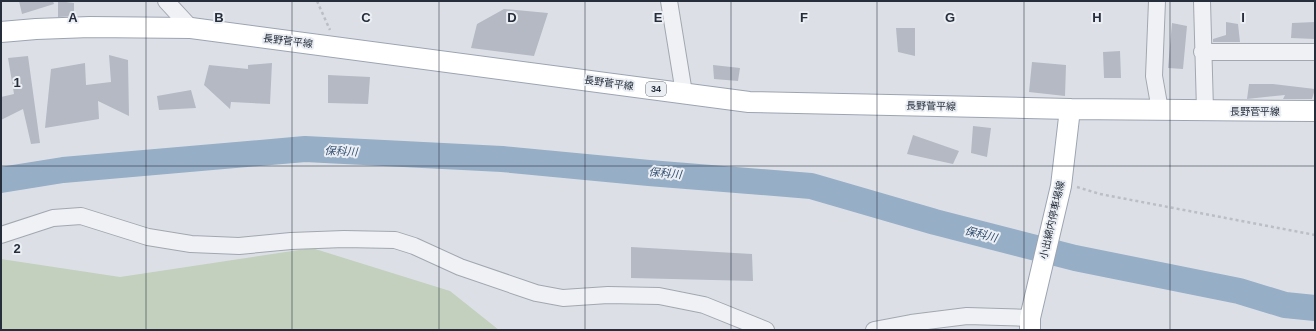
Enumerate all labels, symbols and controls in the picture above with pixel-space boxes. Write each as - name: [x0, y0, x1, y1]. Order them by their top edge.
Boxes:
- text: A: [68, 10, 78, 25]
- text: B: [214, 10, 224, 25]
- text: C: [361, 10, 371, 25]
- text: D: [507, 10, 517, 25]
- text: E: [654, 10, 663, 25]
- text: F: [800, 10, 808, 25]
- text: G: [945, 10, 955, 25]
- text: H: [1092, 10, 1102, 25]
- text: I: [1241, 10, 1245, 25]
- street label: 長野菅平線: [263, 32, 313, 50]
- street label: 長野菅平線: [583, 74, 635, 92]
- text: 1: [13, 75, 21, 90]
- road number: 34: [646, 82, 666, 96]
- street label: 長野菅平線: [906, 100, 956, 112]
- street label: 長野菅平線: [1230, 106, 1280, 117]
- water label: 保科川: [324, 144, 359, 158]
- water label: 保科川: [648, 166, 683, 181]
- street label: 小出綿内停車場線: [1038, 180, 1066, 260]
- water label: 保科川: [964, 224, 999, 244]
- text: 2: [13, 241, 21, 256]

